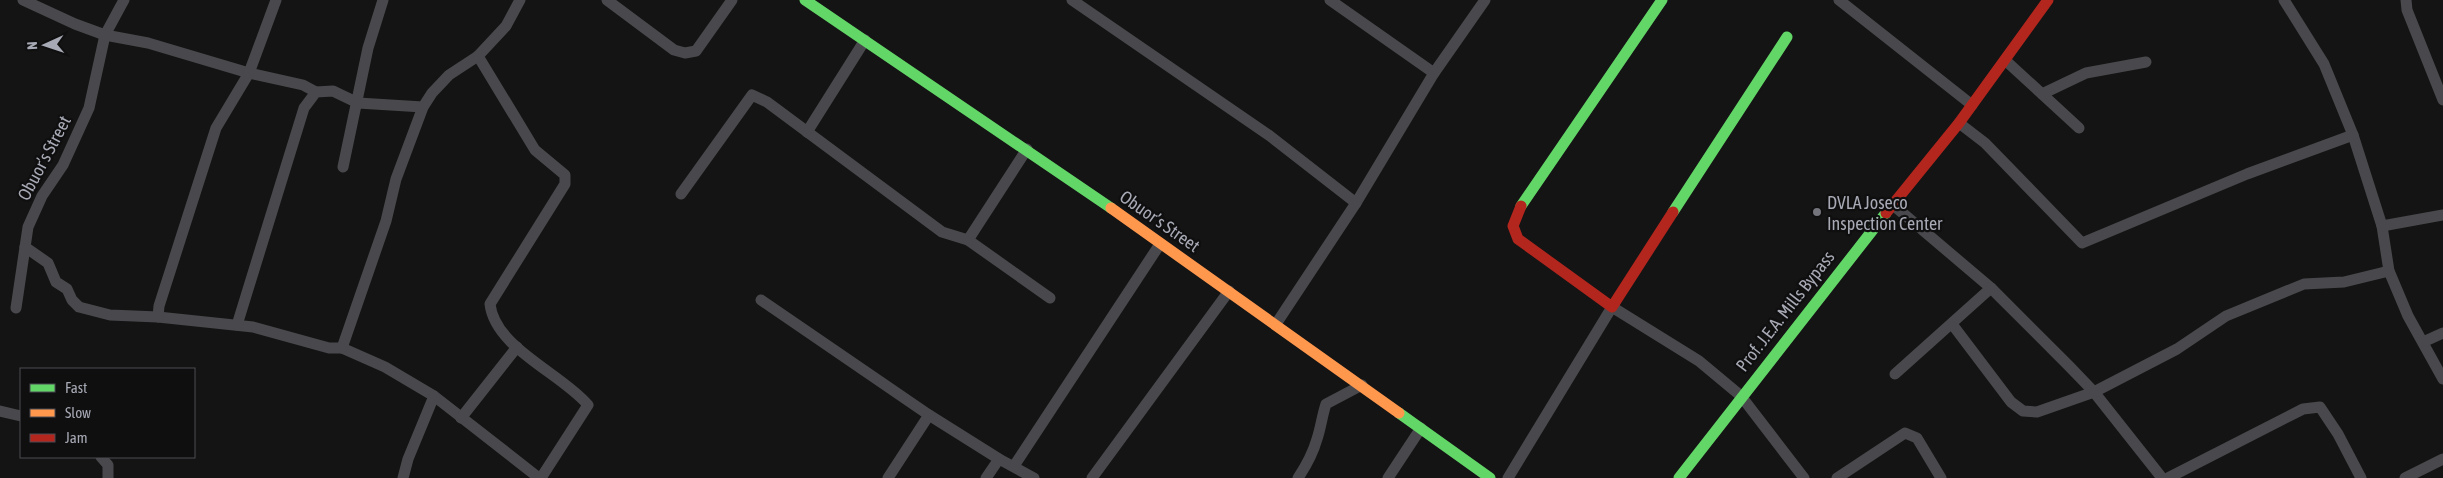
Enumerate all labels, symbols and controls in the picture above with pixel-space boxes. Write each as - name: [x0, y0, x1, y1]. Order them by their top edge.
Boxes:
- north arrow: [20, 20, 70, 70]
- text: N: [24, 41, 40, 50]
- street label: Obuor’s Street: [13, 112, 75, 204]
- street label: Obuor’s Street: [1116, 186, 1204, 256]
- place label: DVLA Joseco Inspection Center: [1827, 192, 1943, 234]
- marker: DVLA Joseco Inspection Center: [1811, 206, 1823, 218]
- street label: Prof. J.E.A. Mills Bypass: [1731, 246, 1839, 376]
- legend: [20, 368, 195, 458]
- text: Fast: [65, 379, 87, 396]
- text: Slow: [65, 404, 91, 421]
- text: Jam: [65, 429, 88, 446]

